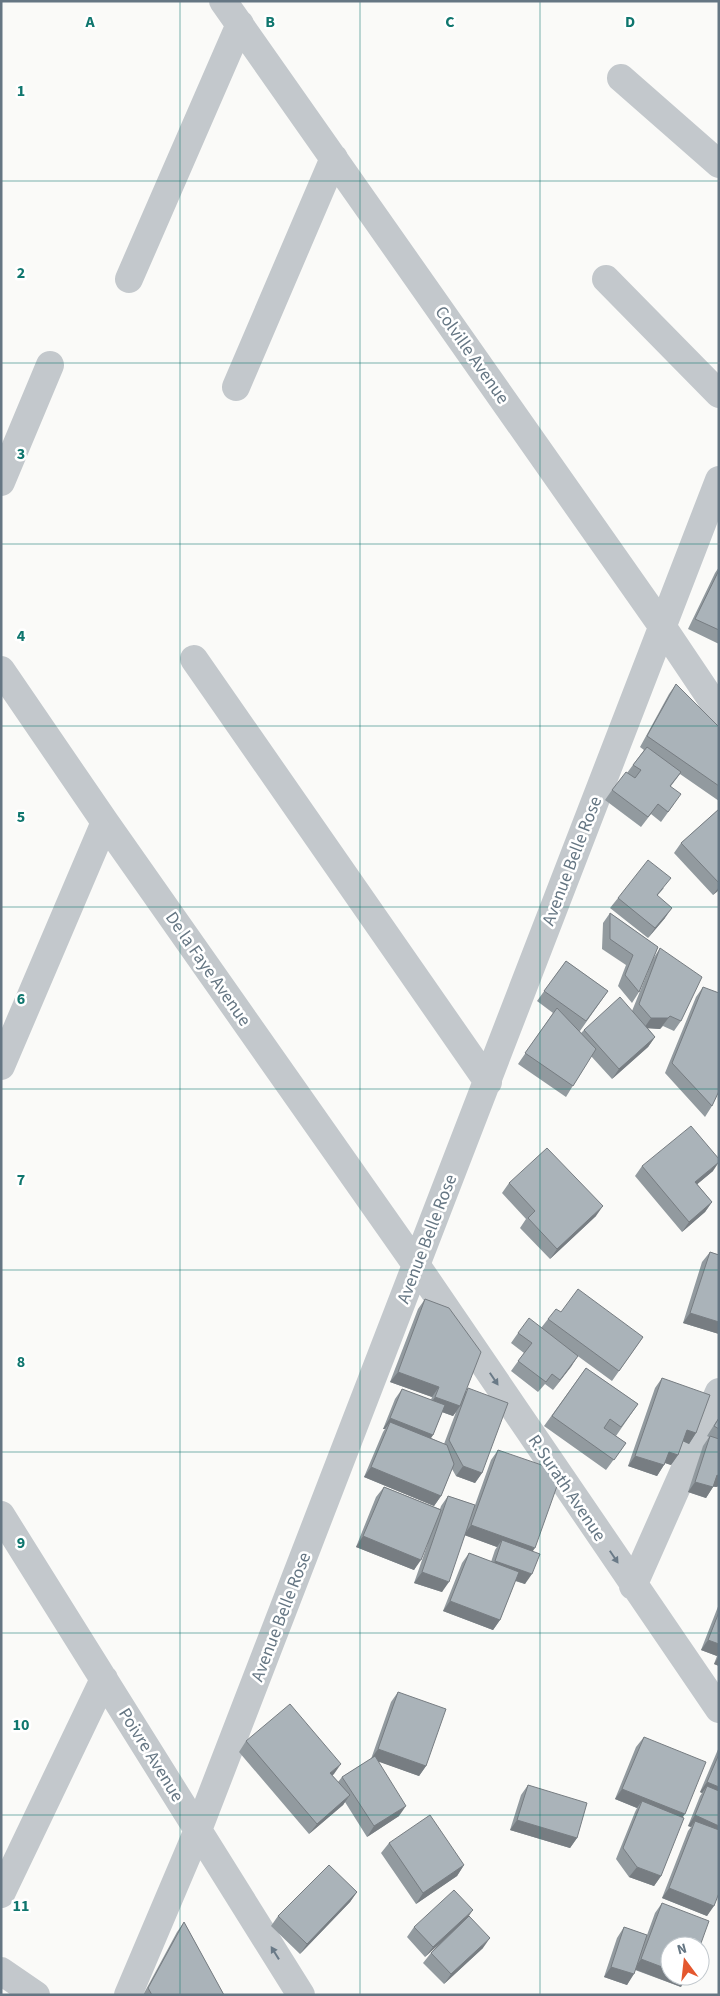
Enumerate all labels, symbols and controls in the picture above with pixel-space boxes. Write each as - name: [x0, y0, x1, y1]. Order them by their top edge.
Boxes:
- text: A: [84, 11, 95, 33]
- text: B: [265, 11, 275, 33]
- text: C: [445, 11, 455, 33]
- text: D: [625, 11, 635, 33]
- text: 1: [17, 80, 25, 102]
- text: 2: [17, 262, 25, 284]
- street label: Colville Avenue: [429, 301, 515, 409]
- text: 3: [17, 443, 25, 465]
- text: 4: [17, 625, 26, 647]
- street label: Avenue Belle Rose: [536, 793, 608, 929]
- text: 5: [17, 806, 25, 828]
- street label: De la Faye Avenue: [159, 907, 257, 1031]
- text: 6: [17, 988, 25, 1010]
- text: 7: [17, 1169, 25, 1191]
- street label: Avenue Belle Rose: [391, 1171, 463, 1307]
- text: 8: [17, 1351, 25, 1373]
- one-way arrow: [489, 1372, 498, 1386]
- street label: R.Surath Avenue: [522, 1430, 612, 1546]
- text: 9: [17, 1532, 25, 1554]
- street label: Avenue Belle Rose: [245, 1549, 317, 1685]
- one-way arrow: [609, 1550, 619, 1564]
- street label: Poivre Avenue: [112, 1703, 190, 1807]
- text: 10: [13, 1714, 29, 1736]
- text: 11: [13, 1895, 29, 1917]
- north arrow: [660, 1936, 710, 1986]
- text: N: [675, 1939, 689, 1960]
- one-way arrow: [271, 1947, 280, 1960]

